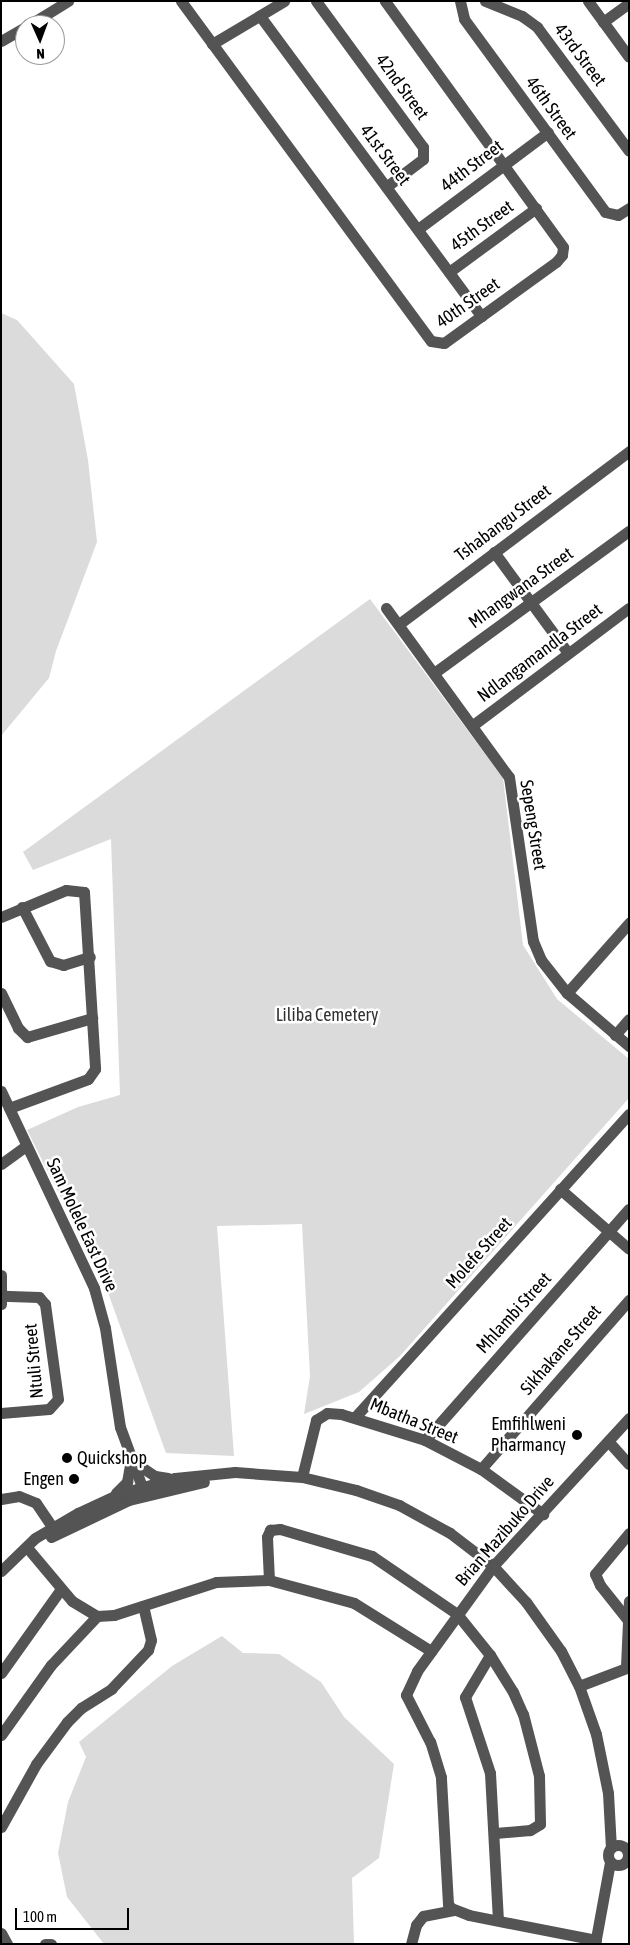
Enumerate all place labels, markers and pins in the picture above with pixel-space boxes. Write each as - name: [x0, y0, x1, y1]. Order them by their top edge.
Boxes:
- place label: Emfihlweni Pharmancy: [491, 1414, 566, 1456]
- marker: Emfihlweni Pharmancy: [570, 1428, 584, 1442]
- place label: Quickshop: [77, 1447, 147, 1469]
- marker: Quickshop: [61, 1452, 73, 1464]
- place label: Engen: [23, 1468, 64, 1490]
- marker: Engen: [68, 1473, 80, 1485]

